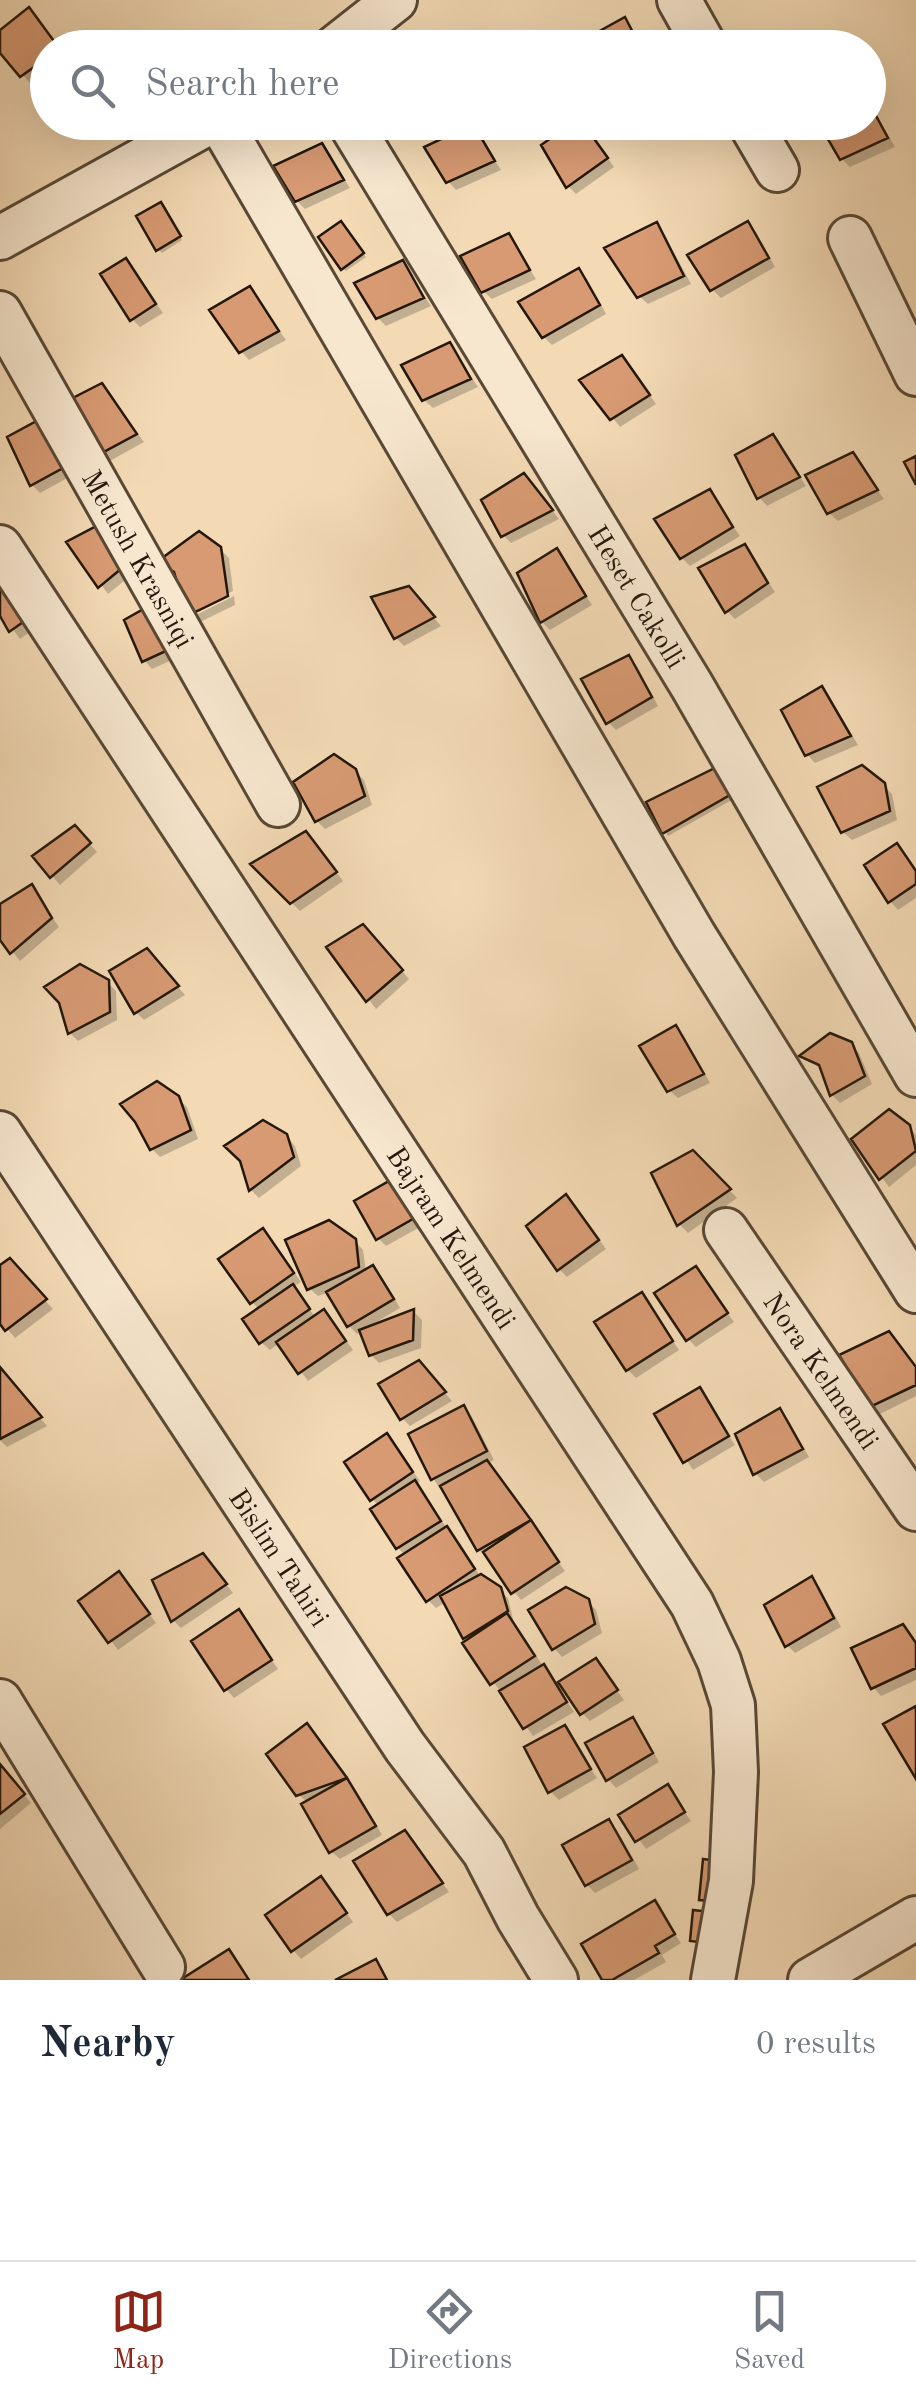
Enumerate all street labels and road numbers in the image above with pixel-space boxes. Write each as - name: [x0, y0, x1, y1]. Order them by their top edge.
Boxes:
- street label: Metush Krasniqi: [75, 466, 197, 654]
- street label: Heset Cakolli: [581, 522, 689, 674]
- street label: Bajram Kelmendi: [380, 1143, 519, 1335]
- street label: Nora Kelmendi: [756, 1289, 882, 1456]
- street label: Bislim Tahiri: [222, 1485, 333, 1633]

